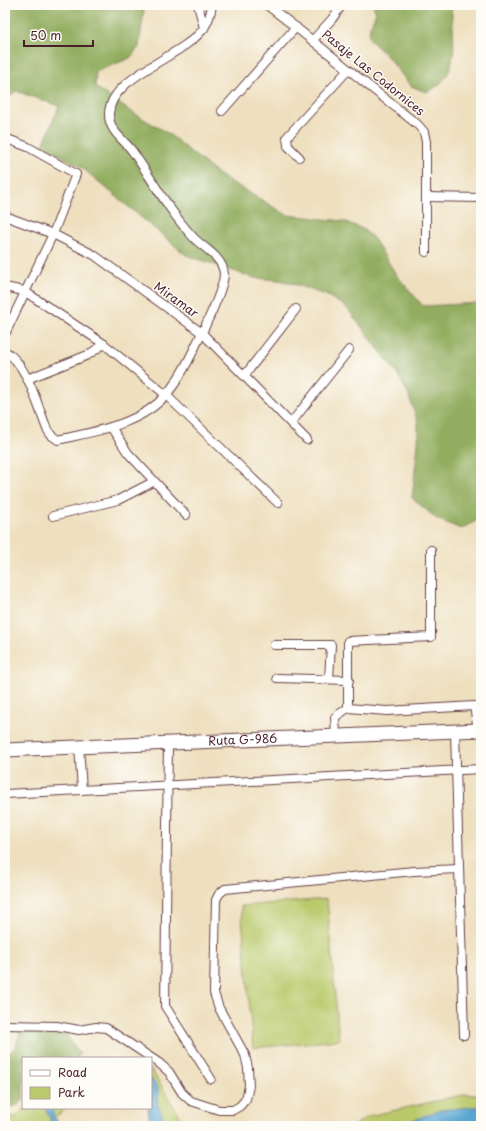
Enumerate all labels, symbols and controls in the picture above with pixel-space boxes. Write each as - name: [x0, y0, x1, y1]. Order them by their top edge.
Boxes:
- scale bar: [24, 22, 93, 48]
- street label: Pasaje Las Codornices: [318, 25, 429, 120]
- text: 50 m: [30, 26, 61, 44]
- street label: Miramar: [151, 277, 203, 322]
- street label: Ruta G-986: [208, 729, 278, 749]
- legend: [22, 1057, 152, 1109]
- text: Road: [58, 1063, 87, 1081]
- text: Park: [58, 1083, 85, 1101]

